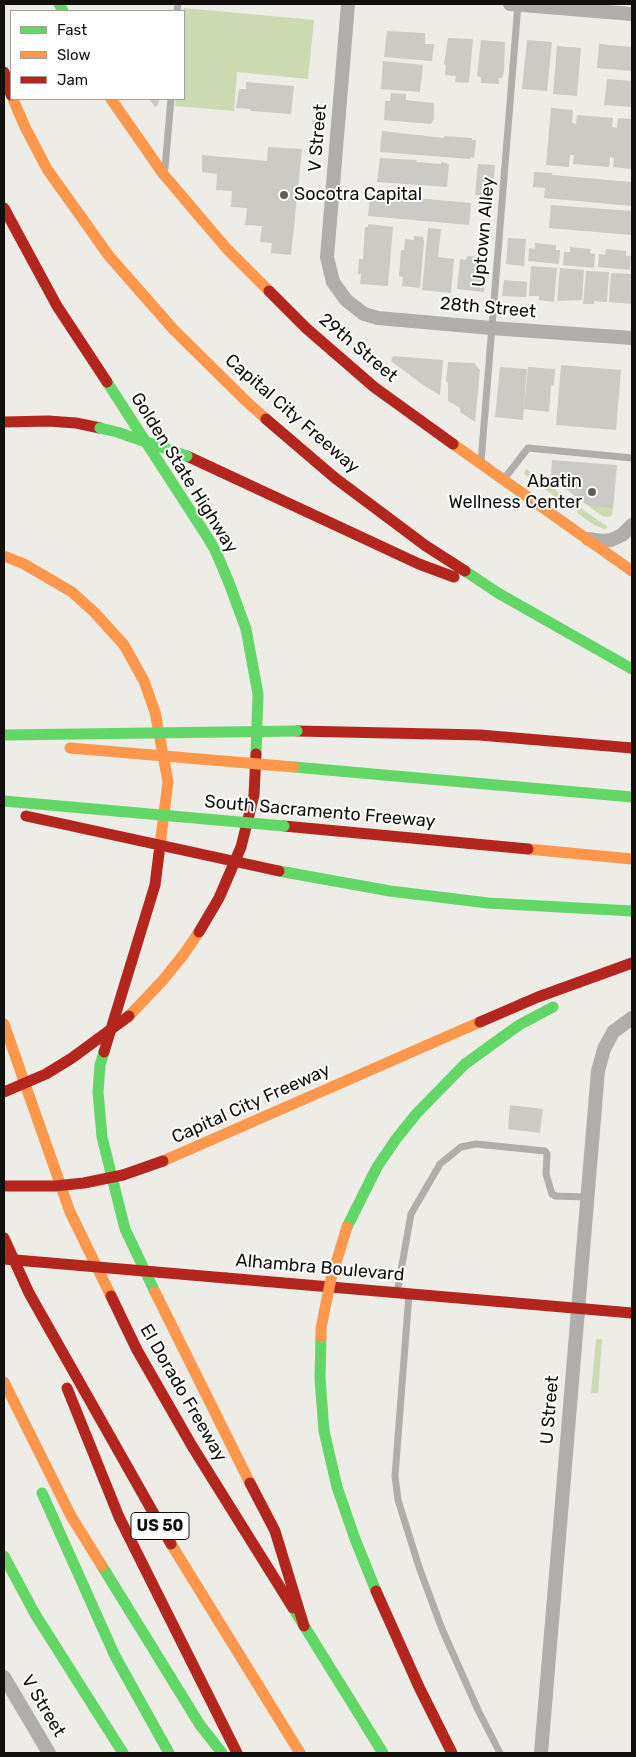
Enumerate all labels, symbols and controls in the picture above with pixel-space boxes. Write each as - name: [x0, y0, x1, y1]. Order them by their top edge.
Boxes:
- legend: [10, 10, 185, 100]
- text: Fast: [57, 21, 87, 39]
- text: Slow: [57, 46, 90, 64]
- text: Jam: [57, 71, 88, 89]
- street label: V Street: [304, 103, 332, 173]
- street label: Uptown Alley: [468, 176, 500, 288]
- place label: Socotra Capital: [294, 184, 422, 206]
- marker: Socotra Capital: [278, 189, 290, 201]
- street label: 28th Street: [439, 293, 537, 323]
- street label: 29th Street: [314, 309, 402, 387]
- street label: Capital City Freeway: [220, 350, 364, 478]
- street label: Golden State Highway: [126, 389, 242, 557]
- place label: Abatin Wellness Center: [449, 471, 582, 514]
- marker: Abatin Wellness Center: [586, 486, 598, 498]
- street label: South Sacramento Freeway: [204, 791, 436, 833]
- street label: Capital City Freeway: [168, 1059, 334, 1149]
- street label: Alhambra Boulevard: [235, 1250, 405, 1286]
- street label: El Dorado Freeway: [135, 1320, 231, 1466]
- street label: U Street: [536, 1375, 564, 1445]
- road number: US 50: [131, 1512, 189, 1540]
- street label: V Street: [16, 1671, 70, 1741]

